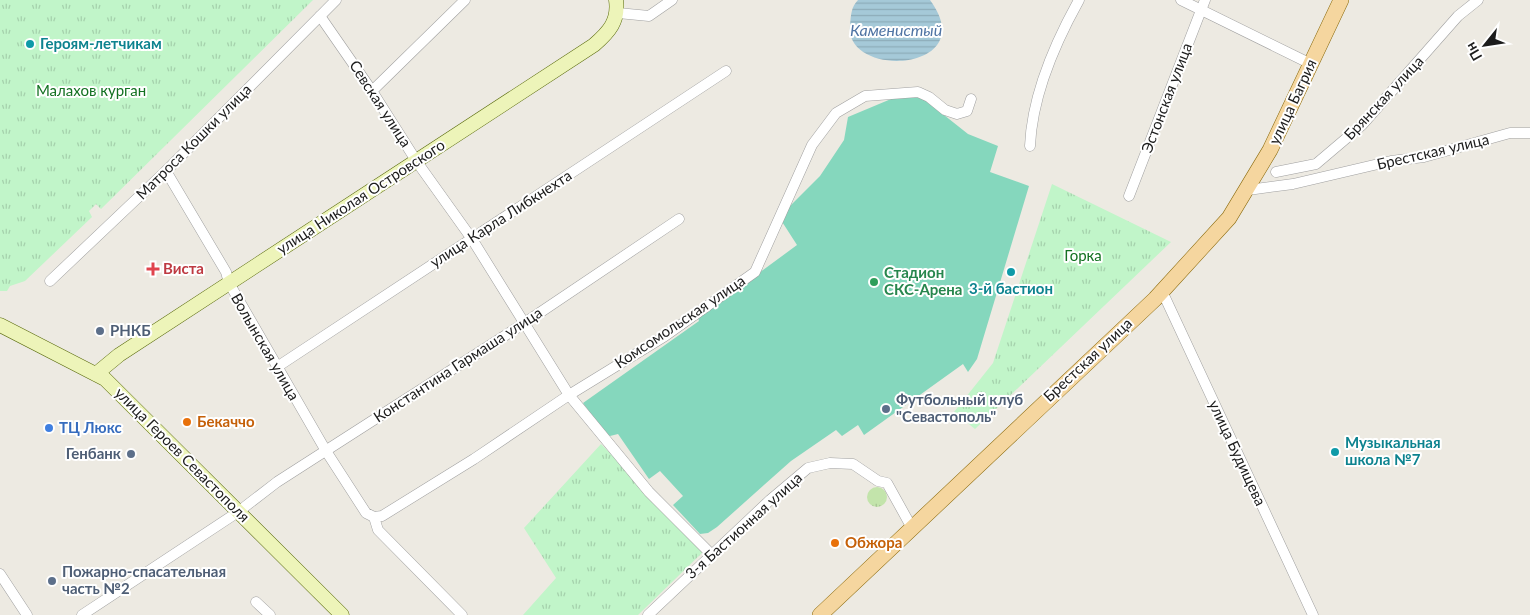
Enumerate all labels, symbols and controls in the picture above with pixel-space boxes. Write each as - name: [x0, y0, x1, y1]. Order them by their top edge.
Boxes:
- water label: Каменистый: [850, 20, 942, 39]
- north arrow: [1460, 20, 1510, 70]
- place label: Героям-летчикам: [40, 34, 162, 52]
- marker: Героям-летчикам: [24, 38, 36, 50]
- street label: Эстонская улица: [1137, 40, 1195, 155]
- text: Пн: [1461, 40, 1485, 64]
- street label: Брянская улица: [1340, 52, 1427, 143]
- street label: улица Багрия: [1264, 56, 1320, 147]
- street label: Севская улица: [346, 57, 416, 150]
- street label: Матроса Кошки улица: [132, 80, 255, 203]
- park label: Малахов курган: [36, 81, 146, 99]
- street label: Брестская улица: [1375, 129, 1491, 173]
- street label: улица Николая Островского: [273, 135, 448, 257]
- street label: улица Карла Либкнехта: [426, 166, 575, 271]
- park label: Горка: [1064, 246, 1102, 264]
- place label: Виста: [163, 259, 204, 277]
- marker: Виста: [147, 263, 159, 275]
- place label: Стадион СКС-Арена: [884, 263, 962, 298]
- marker: 3-й бастион: [1005, 266, 1017, 278]
- street label: Комсомольская улица: [611, 271, 748, 372]
- marker: Стадион СКС-Арена: [868, 276, 880, 288]
- place label: 3-й бастион: [969, 279, 1053, 297]
- street label: Волынская улица: [228, 290, 304, 403]
- street label: Константина Гармаша улица: [370, 303, 545, 425]
- street label: Брестская улица: [1039, 314, 1135, 405]
- place label: РНКБ: [110, 321, 151, 339]
- marker: РНКБ: [94, 325, 106, 337]
- street label: улица Героев Севастополя: [112, 383, 254, 525]
- place label: Футбольный клуб "Севастополь": [896, 390, 1023, 425]
- street label: улица Будищева: [1206, 397, 1270, 508]
- marker: Футбольный клуб "Севастополь": [880, 403, 892, 415]
- place label: Бекаччо: [197, 412, 255, 430]
- marker: Бекаччо: [181, 416, 193, 428]
- place label: ТЦ Люкс: [59, 418, 122, 436]
- marker: ТЦ Люкс: [43, 422, 55, 434]
- place label: Музыкальная школа №7: [1345, 433, 1441, 468]
- place label: Генбанк: [66, 444, 122, 462]
- marker: Музыкальная школа №7: [1329, 446, 1341, 458]
- marker: Генбанк: [125, 448, 137, 460]
- street label: 3-я Бастионная улица: [681, 468, 805, 582]
- place label: Обжора: [845, 533, 902, 551]
- marker: Обжора: [829, 537, 841, 549]
- place label: Пожарно-спасательная часть №2: [62, 562, 226, 597]
- marker: Пожарно-спасательная часть №2: [46, 575, 58, 587]

